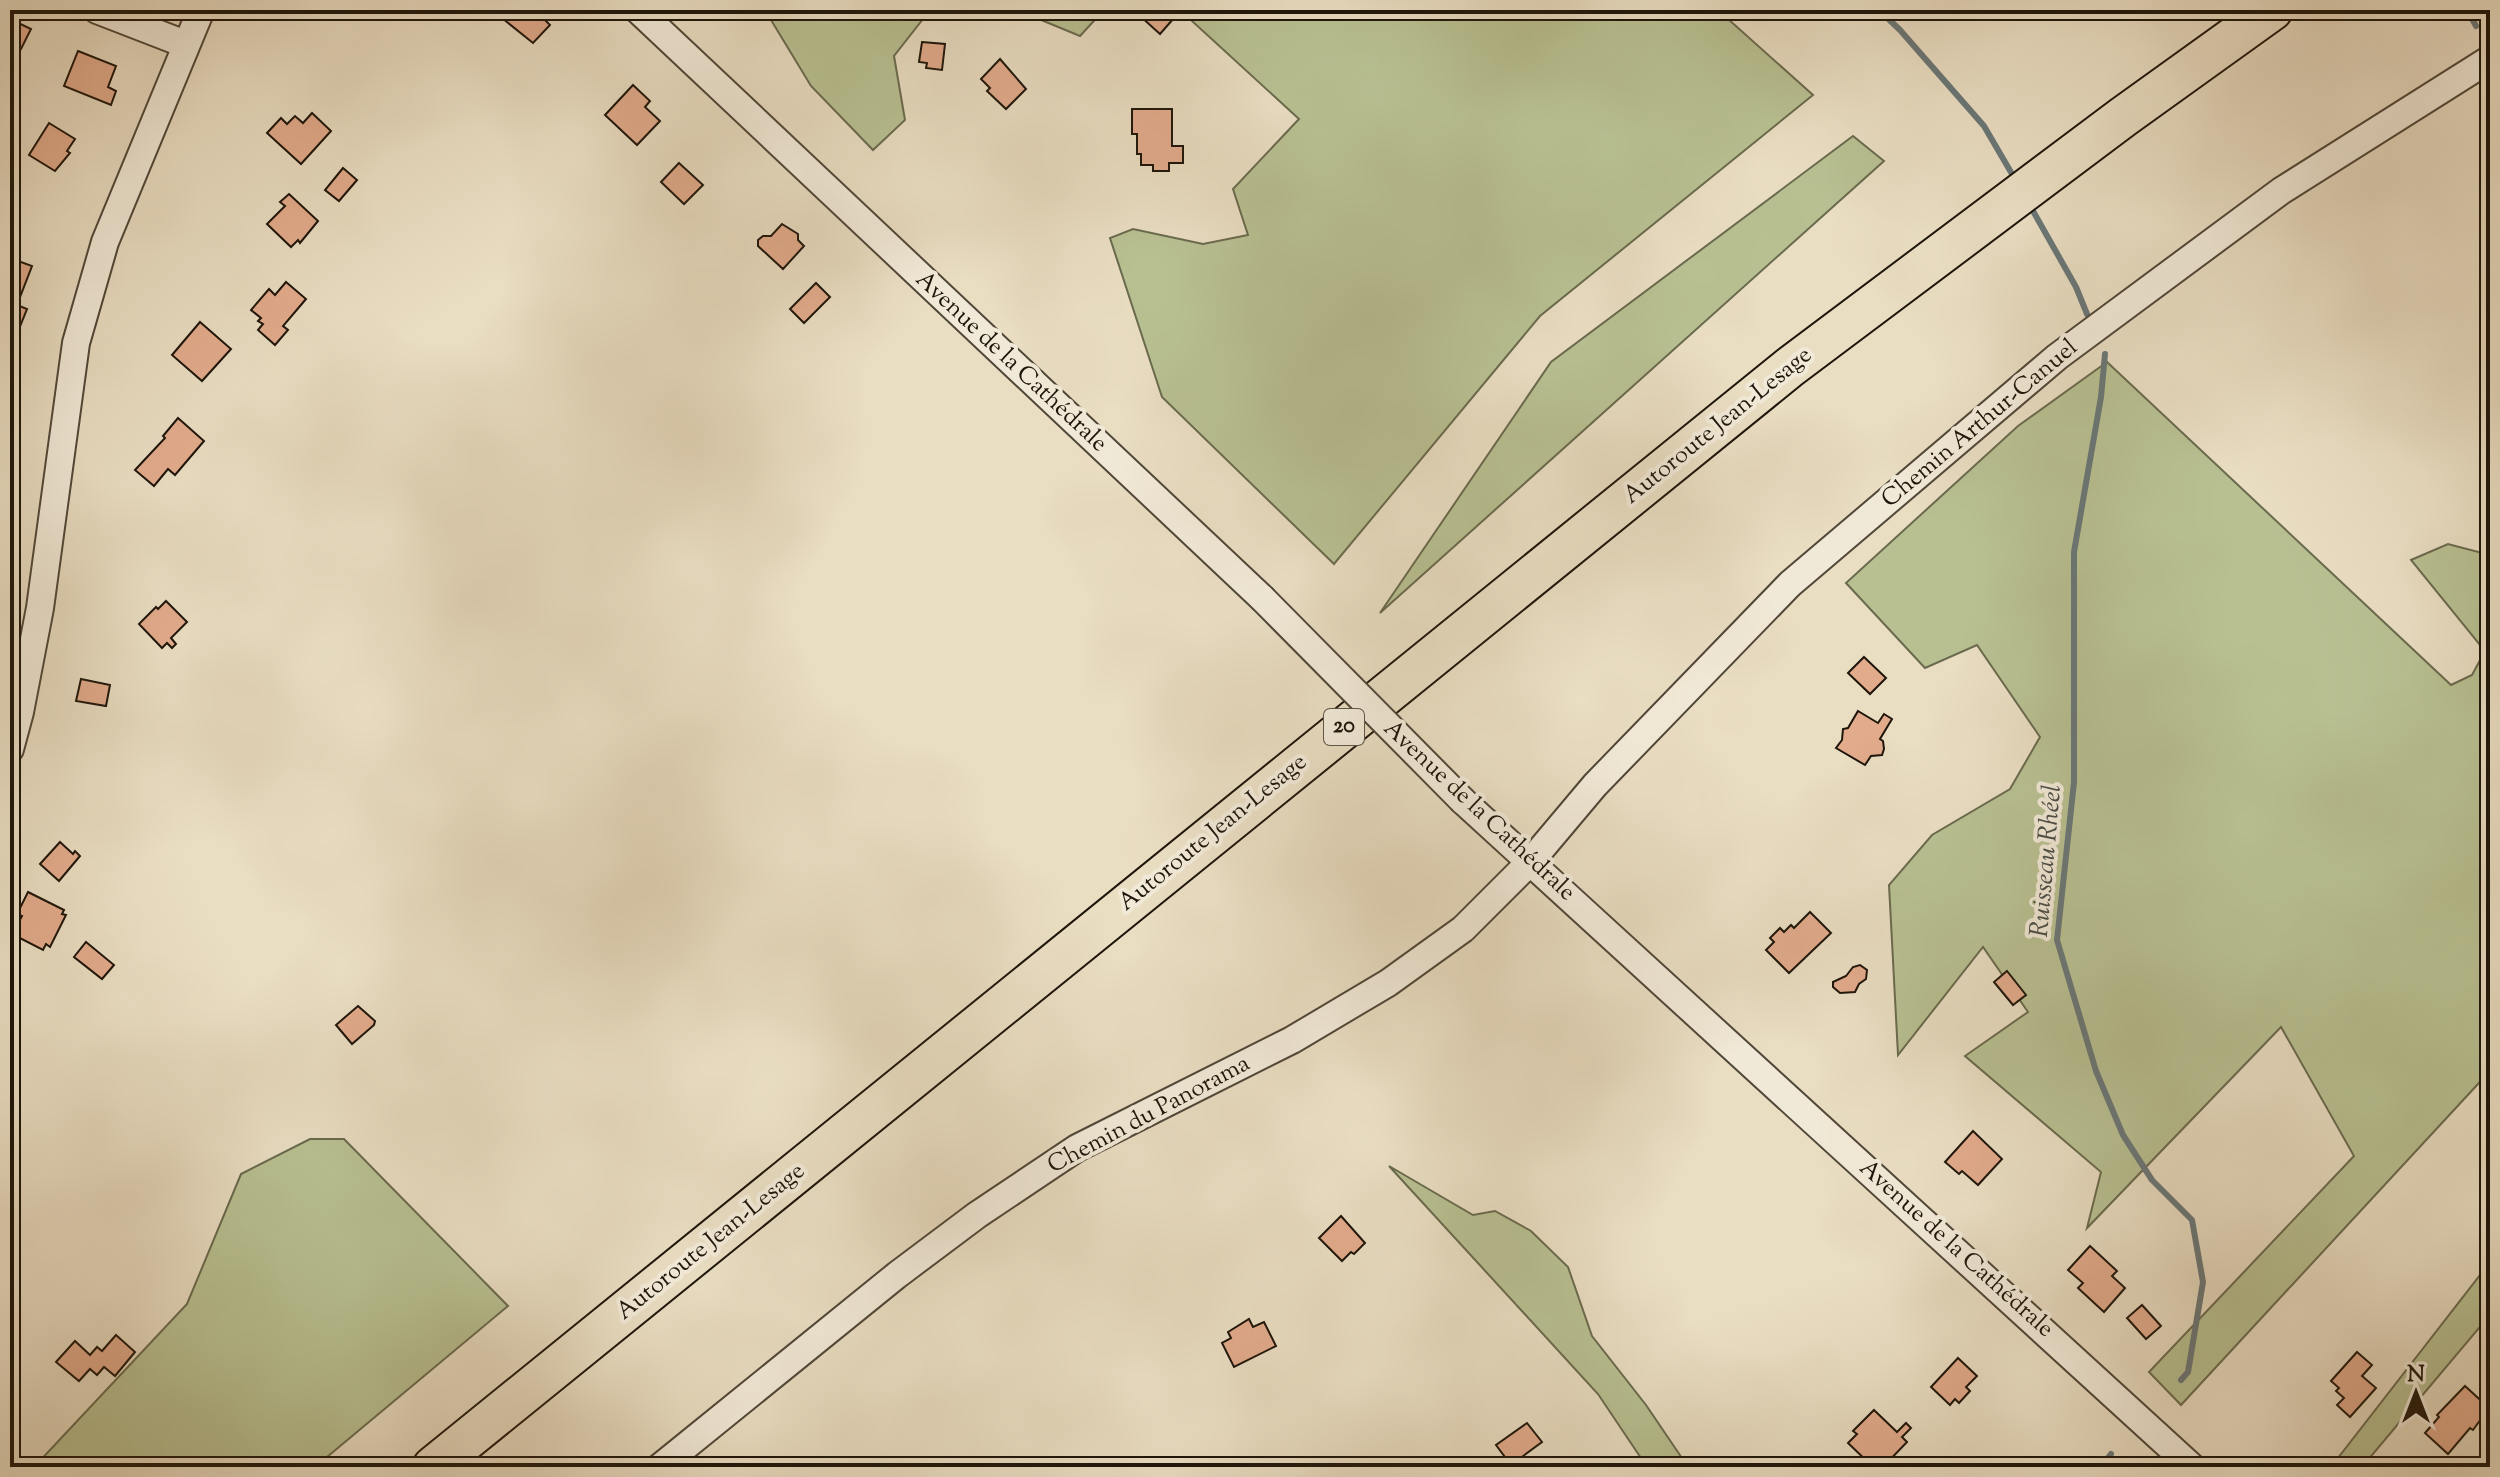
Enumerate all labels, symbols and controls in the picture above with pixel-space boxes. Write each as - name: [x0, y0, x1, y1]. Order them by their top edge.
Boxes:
- street label: Avenue de la Cathédrale: [907, 264, 1115, 460]
- street label: Chemin Arthur-Canuel: [1874, 331, 2086, 516]
- street label: Autoroute Jean-Lesage: [1616, 339, 1820, 513]
- road number: 20: [1324, 709, 1364, 745]
- street label: Avenue de la Cathédrale: [1375, 713, 1583, 909]
- street label: Autoroute Jean-Lesage: [1111, 746, 1315, 920]
- water label: Ruisseau Rhéel: [2022, 783, 2072, 939]
- street label: Chemin du Panorama: [1042, 1047, 1256, 1183]
- street label: Avenue de la Cathédrale: [1851, 1152, 2061, 1346]
- street label: Autoroute Jean-Lesage: [609, 1155, 813, 1329]
- north arrow: [2376, 1353, 2456, 1433]
- text: N: [2407, 1360, 2425, 1392]

